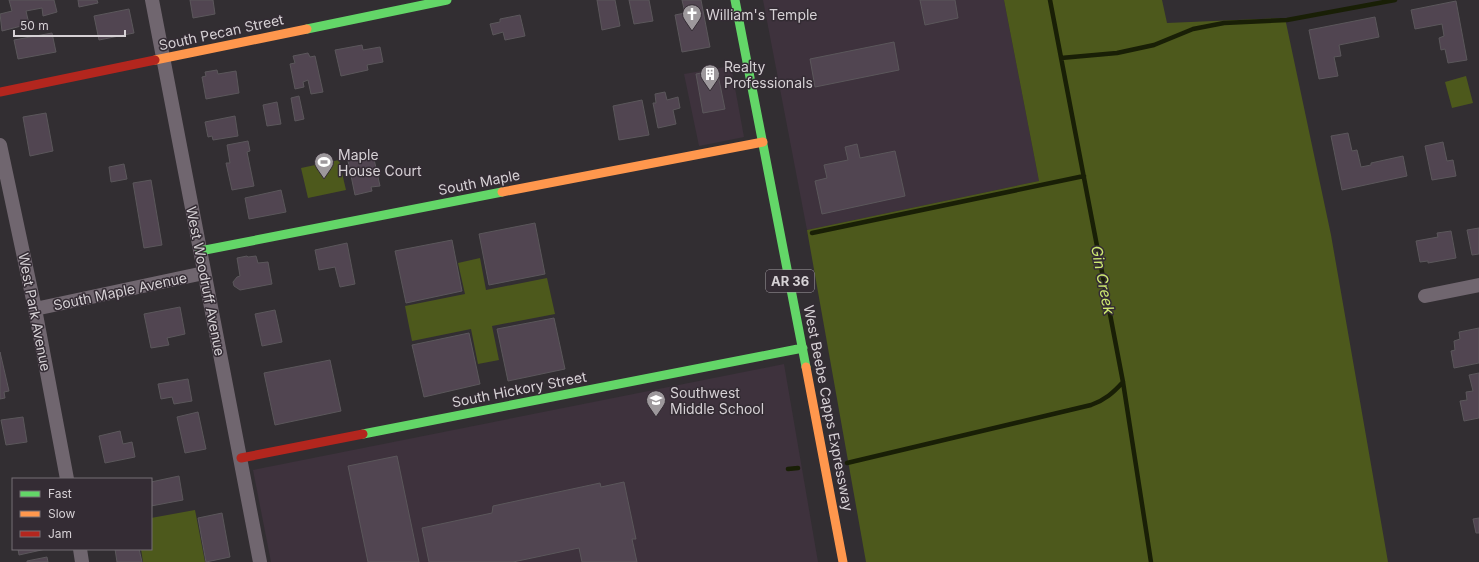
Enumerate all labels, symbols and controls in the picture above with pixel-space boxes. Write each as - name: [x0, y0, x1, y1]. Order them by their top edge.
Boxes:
- church icon: William's Temple: [681, 3, 703, 31]
- place label: William's Temple: [706, 6, 818, 23]
- street label: South Pecan Street: [157, 10, 285, 54]
- scale bar: [14, 12, 125, 38]
- text: 50 m: [20, 18, 49, 33]
- place label: Realty Professionals: [724, 58, 813, 91]
- building icon: Realty Professionals: [699, 63, 721, 91]
- place label: Maple House Court: [338, 146, 422, 179]
- sports icon: Maple House Court: [313, 151, 335, 179]
- street label: South Maple: [437, 166, 521, 198]
- street label: West Woodruff Avenue: [183, 205, 229, 357]
- water label: Gin Creek: [1087, 244, 1119, 317]
- street label: West Park Avenue: [15, 251, 55, 373]
- street label: South Maple Avenue: [52, 269, 188, 313]
- road number: AR 36: [766, 270, 814, 292]
- street label: West Beebe Capps Expressway: [801, 304, 857, 513]
- street label: South Hickory Street: [450, 368, 588, 410]
- place label: Southwest Middle School: [670, 384, 764, 417]
- school or university icon: Southwest Middle School: [645, 389, 667, 417]
- legend: [12, 478, 152, 550]
- text: Fast: [48, 486, 72, 501]
- text: Slow: [48, 506, 76, 521]
- text: Jam: [48, 526, 72, 541]

